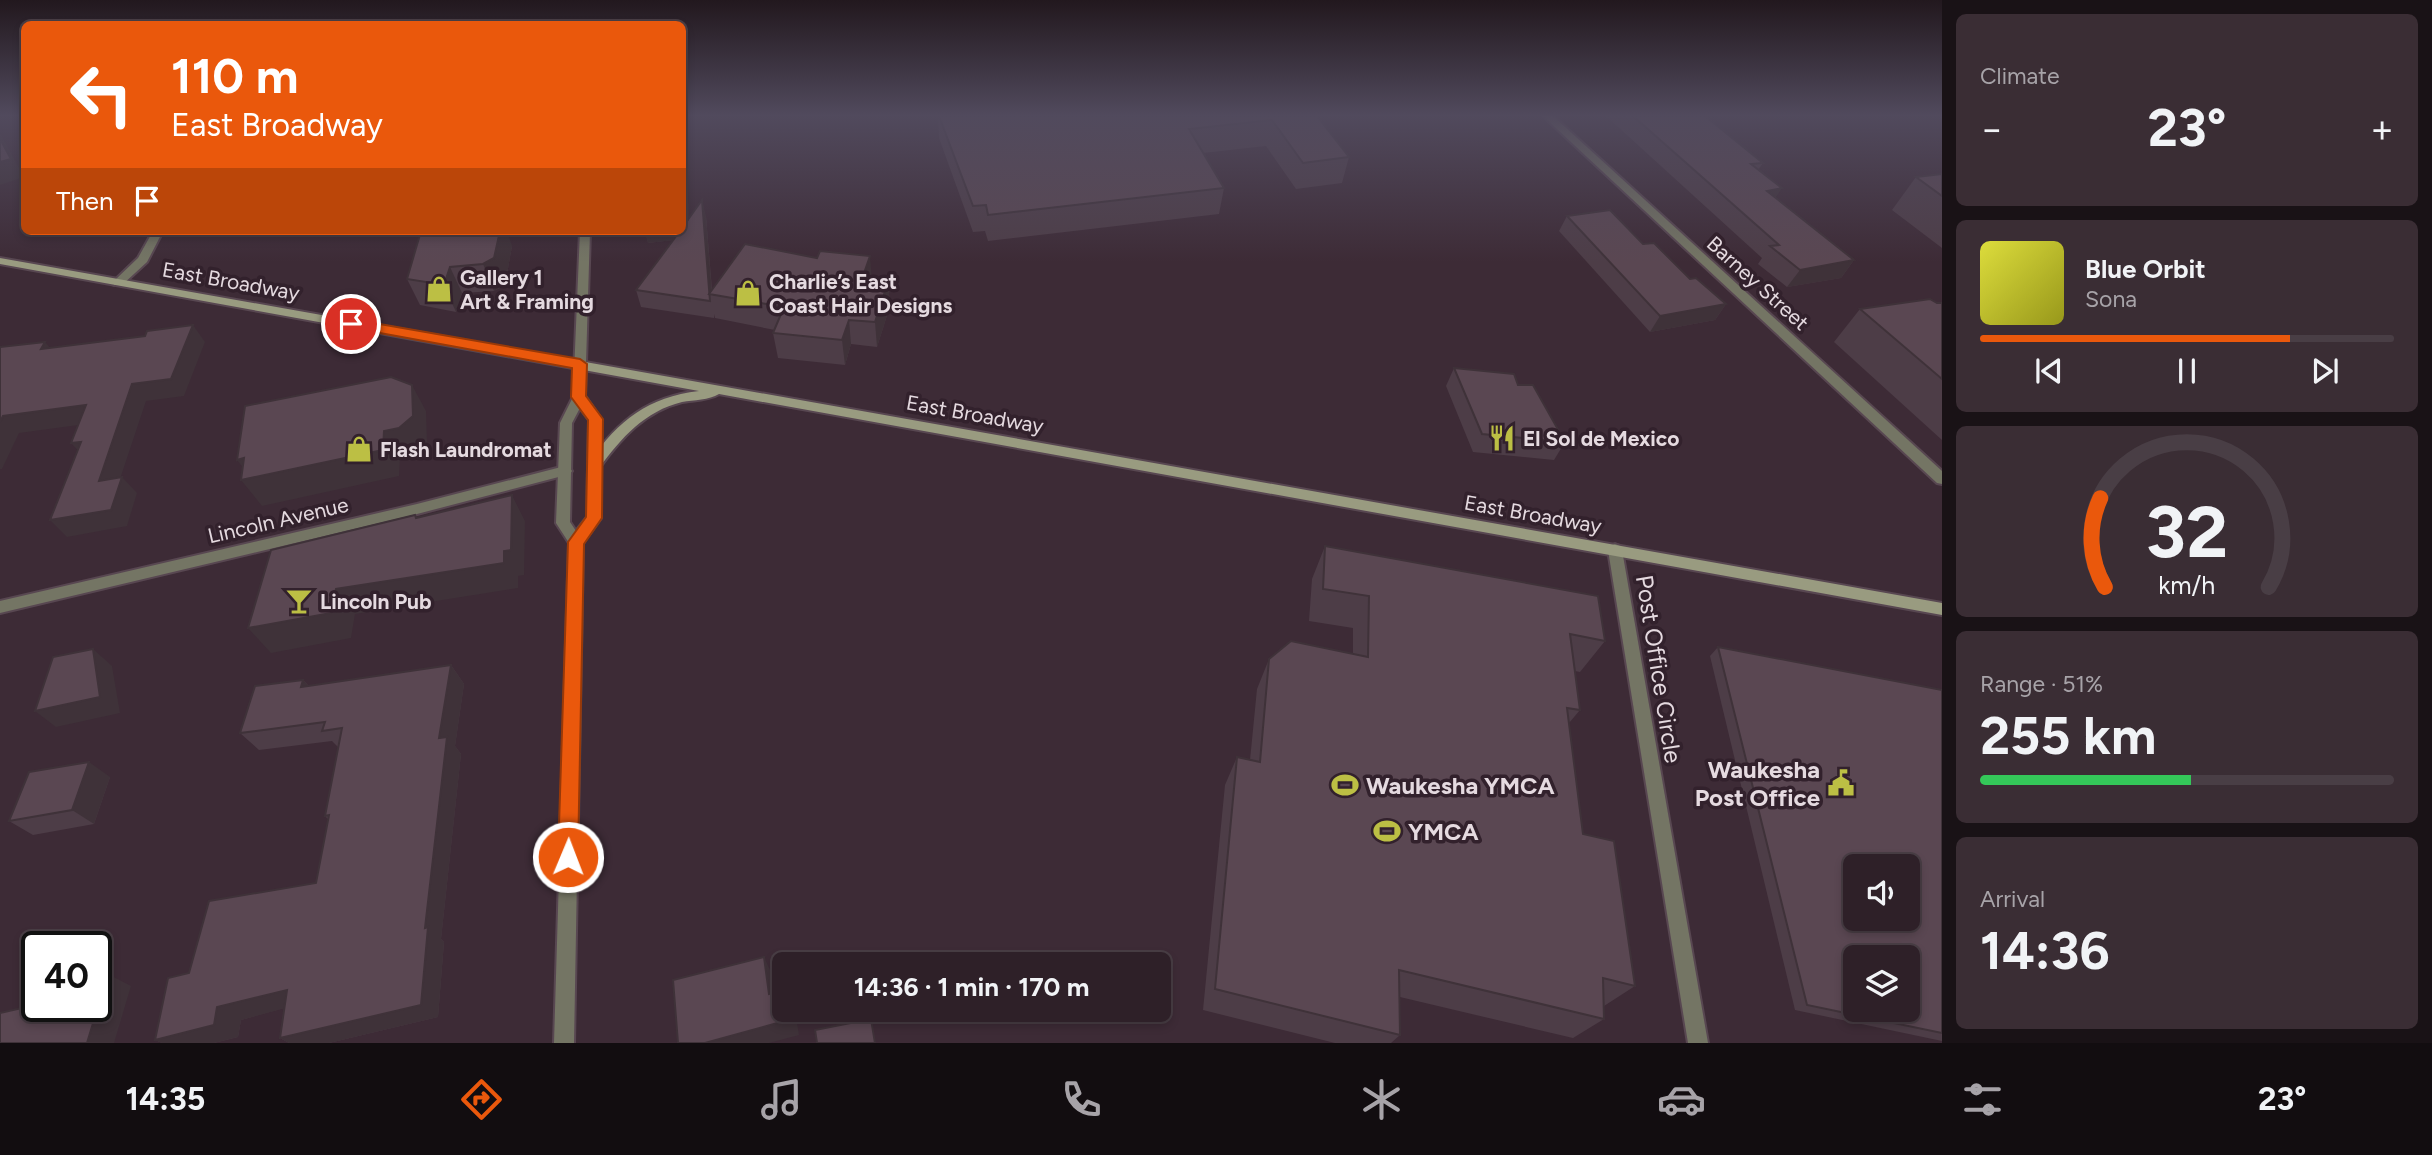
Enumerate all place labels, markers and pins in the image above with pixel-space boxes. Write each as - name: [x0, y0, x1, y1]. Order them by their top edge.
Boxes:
- place label: Gallery 1 Art & Framing: [460, 265, 594, 314]
- place label: Charlie’s East Coast Hair Designs: [769, 269, 952, 318]
- shop icon: Gallery 1 Art & Framing: [424, 274, 454, 304]
- shop icon: Charlie’s East Coast Hair Designs: [733, 278, 763, 308]
- pin: [321, 294, 381, 354]
- restaurant icon: El Sol de Mexico: [1487, 423, 1517, 453]
- place label: El Sol de Mexico: [1523, 426, 1679, 451]
- shop icon: Flash Laundromat: [344, 434, 374, 464]
- place label: Flash Laundromat: [380, 437, 552, 462]
- bar icon: Lincoln Pub: [284, 586, 314, 616]
- place label: Lincoln Pub: [320, 589, 432, 614]
- place label: Waukesha Post Office: [1695, 755, 1820, 812]
- public building icon: Waukesha Post Office: [1826, 768, 1856, 798]
- sports icon: Waukesha YMCA: [1330, 770, 1360, 800]
- place label: Waukesha YMCA: [1366, 771, 1555, 800]
- sports icon: YMCA: [1372, 816, 1402, 846]
- place label: YMCA: [1408, 817, 1479, 846]

